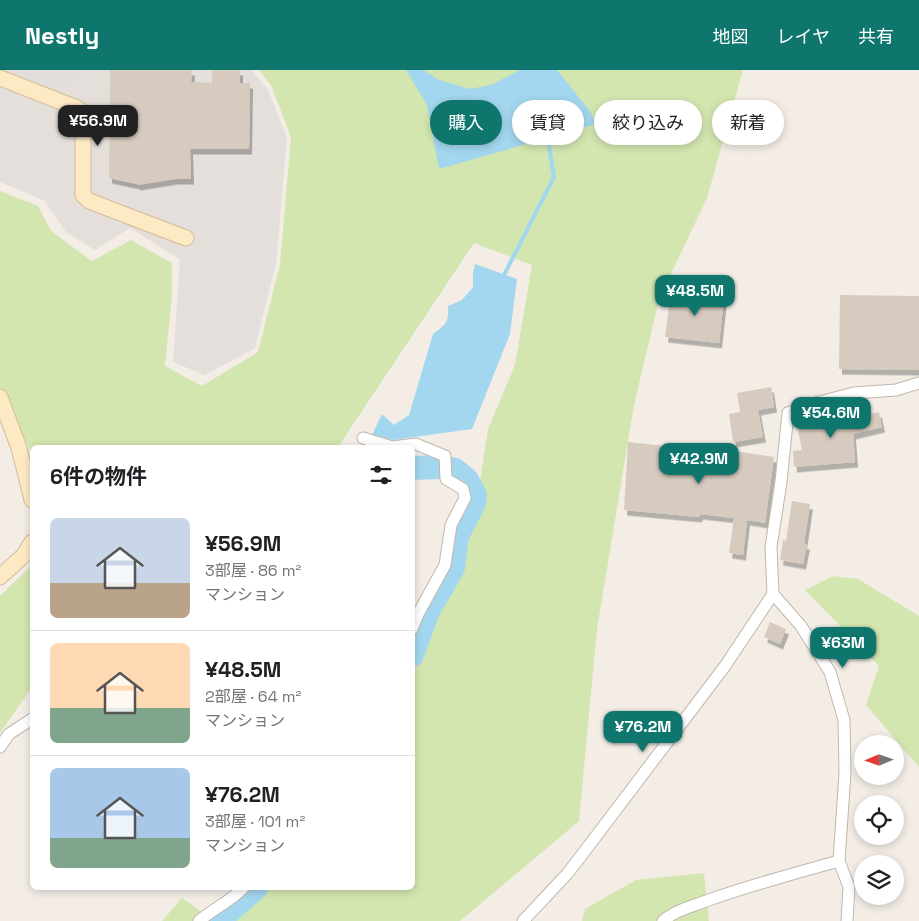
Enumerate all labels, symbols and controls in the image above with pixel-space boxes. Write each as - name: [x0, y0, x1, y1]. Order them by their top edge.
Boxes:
- text: Nestly: [25, 20, 99, 51]
- text: 地図: [713, 25, 749, 48]
- text: レイヤ: [777, 25, 830, 48]
- text: 共有: [858, 25, 894, 48]
- chip: 購入: [430, 100, 502, 145]
- chip: 賃貸: [512, 100, 584, 145]
- chip: 絞り込み: [594, 100, 702, 145]
- chip: 新着: [712, 100, 784, 145]
- pin: ¥56.9M: [57, 104, 139, 147]
- text: ¥56.9M: [69, 110, 127, 131]
- pin: ¥48.5M: [654, 274, 736, 317]
- text: ¥48.5M: [666, 280, 724, 301]
- pin: ¥54.6M: [790, 396, 872, 439]
- text: ¥54.6M: [802, 402, 860, 423]
- pin: ¥42.9M: [658, 442, 740, 485]
- text: ¥42.9M: [670, 448, 728, 469]
- icon: filters: [367, 461, 395, 489]
- text: 6件の物件: [50, 463, 147, 490]
- text: ¥56.9M: [205, 530, 281, 557]
- icon: home: [90, 538, 150, 598]
- text: 3部屋 · 86 m²: [205, 560, 301, 581]
- text: マンション: [205, 584, 285, 605]
- pin: ¥63M: [813, 626, 873, 669]
- text: ¥63M: [821, 632, 865, 653]
- text: ¥48.5M: [205, 656, 281, 683]
- icon: home: [90, 663, 150, 723]
- text: 2部屋 · 64 m²: [205, 686, 301, 707]
- text: マンション: [205, 710, 285, 731]
- pin: ¥76.2M: [602, 710, 684, 753]
- text: ¥76.2M: [615, 716, 671, 737]
- north arrow: [854, 735, 904, 785]
- map controls: [854, 735, 904, 905]
- text: ¥76.2M: [205, 781, 280, 808]
- icon: home: [90, 788, 150, 848]
- button: locate: [854, 795, 904, 845]
- text: 3部屋 · 101 m²: [205, 811, 305, 832]
- text: マンション: [205, 835, 285, 856]
- button: layers: [854, 855, 904, 905]

